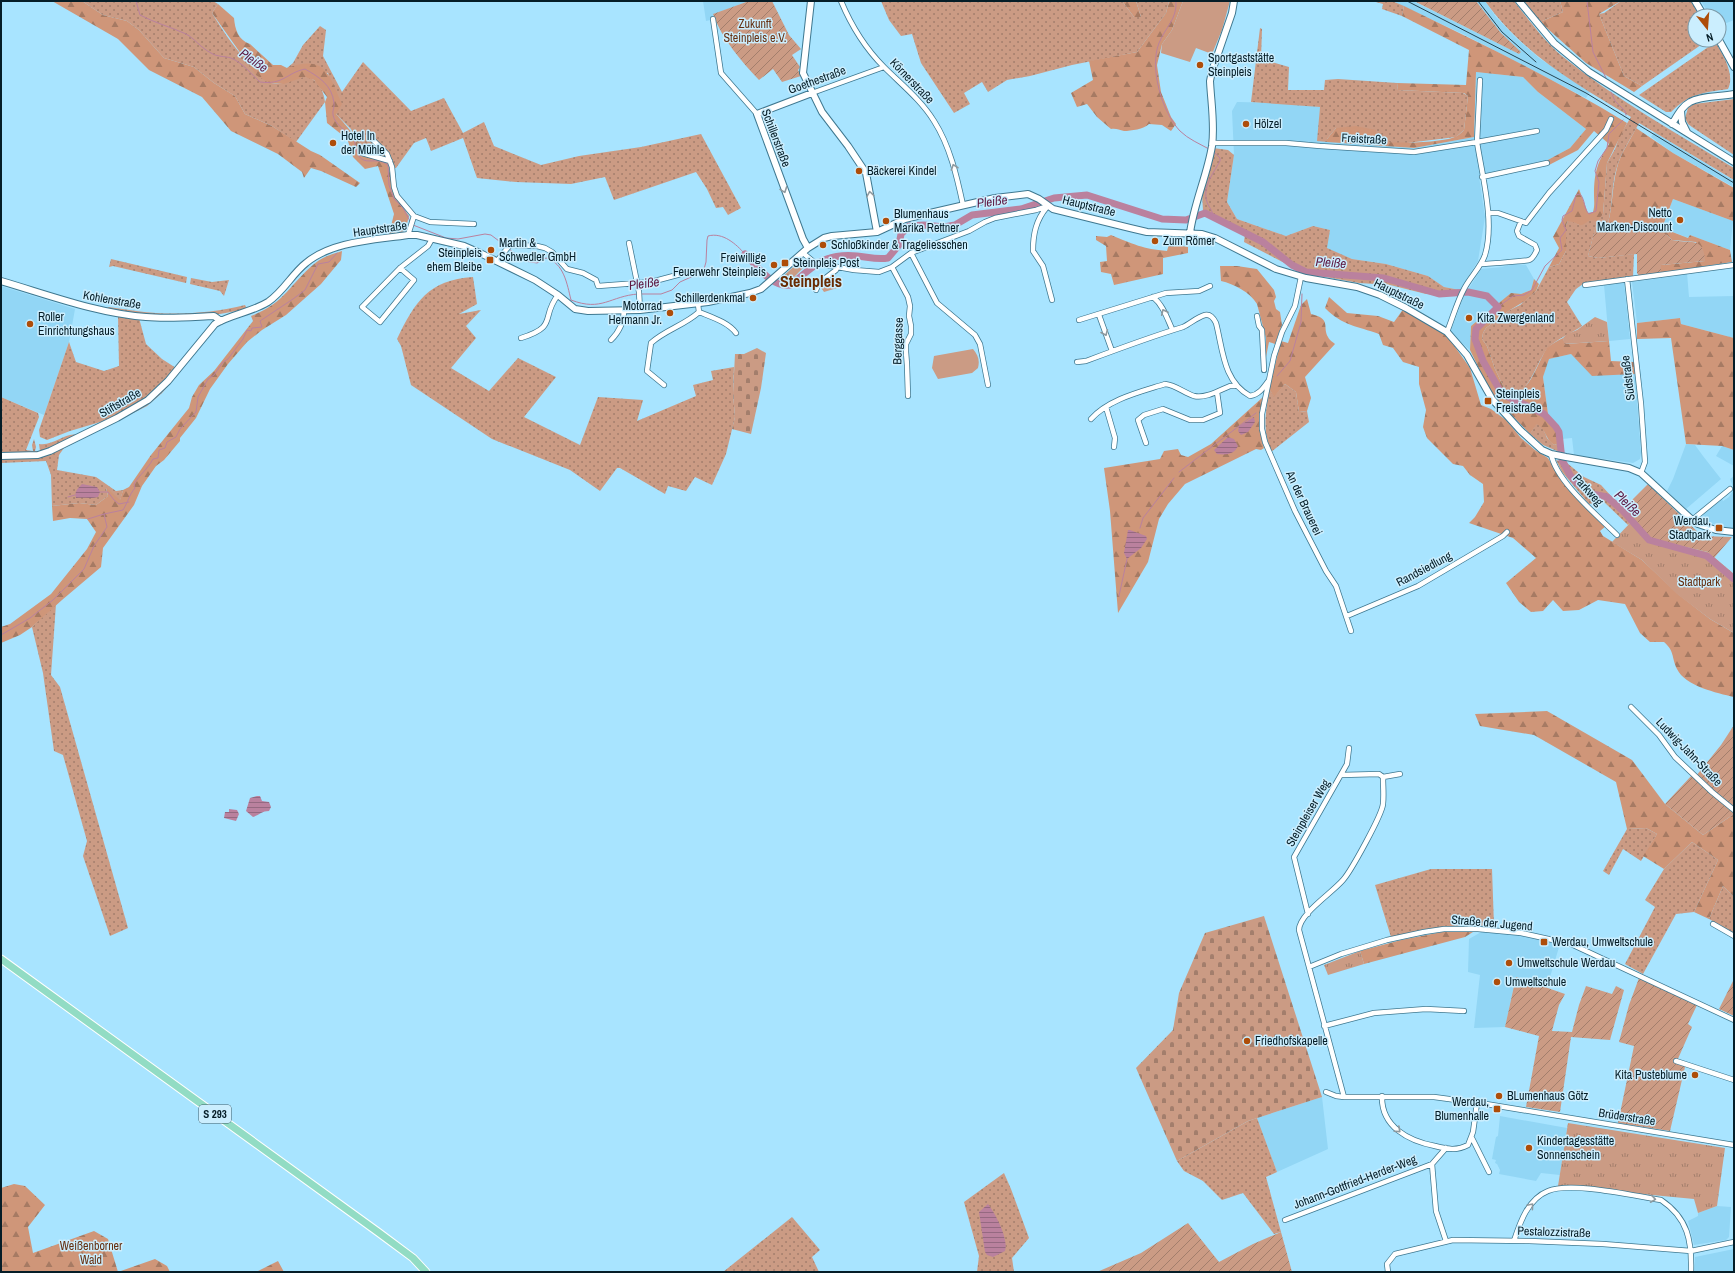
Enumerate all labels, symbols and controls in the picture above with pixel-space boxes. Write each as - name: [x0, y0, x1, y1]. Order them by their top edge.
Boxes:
- north arrow: [1687, 8, 1727, 48]
- park label: Zukunft Steinpleis e.V.: [723, 16, 787, 46]
- text: N: [1705, 30, 1715, 45]
- water label: Pleiße: [236, 45, 271, 76]
- place label: Sportgaststätte Steinpleis: [1208, 50, 1274, 80]
- street label: Körnerstraße: [886, 55, 938, 107]
- marker: Sportgaststätte Steinpleis: [1195, 60, 1205, 70]
- street label: Goethestraße: [786, 62, 848, 98]
- street label: Schillerstraße: [758, 107, 794, 169]
- place label: Hölzel: [1254, 116, 1281, 132]
- marker: Hölzel: [1241, 119, 1251, 129]
- place label: Hotel In der Mühle: [341, 128, 385, 158]
- street label: Freistraße: [1341, 130, 1387, 148]
- marker: Hotel In der Mühle: [328, 138, 338, 148]
- place label: Bäckerei Kindel: [867, 163, 936, 179]
- one-way arrow: [950, 164, 958, 171]
- marker: Bäckerei Kindel: [854, 166, 864, 176]
- one-way arrow: [780, 186, 788, 193]
- one-way arrow: [866, 190, 875, 197]
- water label: Pleiße: [976, 191, 1008, 212]
- street label: Hauptstraße: [1061, 192, 1117, 220]
- place label: Netto Marken-Discount: [1597, 205, 1672, 235]
- place label: Blumenhaus Marika Rettner: [894, 206, 960, 236]
- marker: Netto Marken-Discount: [1675, 215, 1685, 225]
- marker: Blumenhaus Marika Rettner: [881, 216, 891, 226]
- street label: Hauptstraße: [352, 217, 408, 241]
- place label: Zum Römer: [1163, 233, 1216, 249]
- place label: Martin & Schwedler GmbH: [499, 235, 576, 265]
- marker: Zum Römer: [1150, 236, 1160, 246]
- place label: Schloßkinder & Trageliesschen: [831, 237, 968, 253]
- marker: Schloßkinder & Trageliesschen: [818, 240, 828, 250]
- place label: Steinpleis ehem Bleibe: [427, 245, 482, 275]
- marker: Martin & Schwedler GmbH: [486, 245, 496, 255]
- place label: Freiwillige Feuerwehr Steinpleis: [673, 250, 766, 280]
- water label: Pleiße: [1315, 253, 1347, 272]
- marker: Steinpleis ehem Bleibe: [485, 255, 495, 265]
- place label: Steinpleis Post: [793, 255, 859, 271]
- marker: Steinpleis Post: [780, 258, 790, 268]
- marker: Freiwillige Feuerwehr Steinpleis: [769, 260, 779, 270]
- district label: Steinpleis: [780, 270, 842, 292]
- water label: Pleiße: [628, 273, 661, 294]
- street label: Hauptstraße: [1371, 275, 1427, 313]
- street label: Kohlenstraße: [82, 287, 142, 313]
- place label: Schillerdenkmal: [675, 290, 745, 306]
- marker: Schillerdenkmal: [748, 293, 758, 303]
- place label: Motorrad Hermann Jr.: [608, 298, 662, 328]
- marker: Motorrad Hermann Jr.: [665, 308, 675, 318]
- place label: Roller Einrichtungshaus: [38, 309, 115, 339]
- one-way arrow: [1161, 309, 1169, 317]
- place label: Kita Zwergenland: [1477, 310, 1554, 326]
- marker: Kita Zwergenland: [1464, 313, 1474, 323]
- street label: Berggasse: [889, 317, 907, 365]
- marker: Roller Einrichtungshaus: [25, 319, 35, 329]
- one-way arrow: [1100, 329, 1108, 336]
- street label: Südstraße: [1617, 354, 1639, 402]
- street label: Stiftstraße: [96, 385, 144, 421]
- place label: Steinpleis Freistraße: [1496, 386, 1541, 416]
- marker: Steinpleis Freistraße: [1483, 396, 1493, 406]
- street label: An der Brauerei: [1282, 467, 1326, 538]
- street label: Parkweg: [1569, 470, 1607, 510]
- water label: Pleiße: [1611, 487, 1645, 520]
- place label: Werdau, Stadtpark: [1669, 513, 1711, 543]
- marker: Werdau, Stadtpark: [1714, 523, 1724, 533]
- street label: Randsiedlung: [1393, 547, 1455, 590]
- park label: Stadtpark: [1678, 574, 1720, 590]
- street label: Ludwig-Jahn-Straße: [1652, 714, 1726, 790]
- street label: Steinpleiser Weg: [1282, 776, 1334, 850]
- street label: Straße der Jugend: [1451, 911, 1533, 935]
- place label: Werdau, Umweltschule: [1552, 934, 1653, 950]
- marker: Werdau, Umweltschule: [1539, 937, 1549, 947]
- place label: Umweltschule Werdau: [1517, 955, 1615, 971]
- marker: Umweltschule Werdau: [1504, 958, 1514, 968]
- place label: Umweltschule: [1505, 974, 1566, 990]
- marker: Umweltschule: [1492, 977, 1502, 987]
- place label: Friedhofskapelle: [1255, 1033, 1328, 1049]
- marker: Friedhofskapelle: [1242, 1036, 1252, 1046]
- place label: Kita Pusteblume: [1615, 1067, 1687, 1083]
- marker: Kita Pusteblume: [1690, 1070, 1700, 1080]
- place label: BLumenhaus Götz: [1507, 1088, 1589, 1104]
- marker: BLumenhaus Götz: [1494, 1091, 1504, 1101]
- place label: Werdau, Blumenhalle: [1435, 1094, 1489, 1124]
- marker: Werdau, Blumenhalle: [1492, 1104, 1502, 1114]
- road number: S 293: [199, 1105, 231, 1123]
- street label: Brüderstraße: [1597, 1105, 1657, 1129]
- one-way arrow: [1393, 1125, 1401, 1132]
- place label: Kindertagesstätte Sonnenschein: [1537, 1133, 1614, 1163]
- marker: Kindertagesstätte Sonnenschein: [1524, 1143, 1534, 1153]
- street label: Johann-Gottfried-Herder-Weg: [1291, 1151, 1419, 1213]
- one-way arrow: [1650, 1194, 1656, 1203]
- one-way arrow: [1526, 1203, 1533, 1211]
- street label: Pestalozzistraße: [1517, 1223, 1591, 1241]
- park label: Weißenborner Wald: [60, 1238, 123, 1268]

